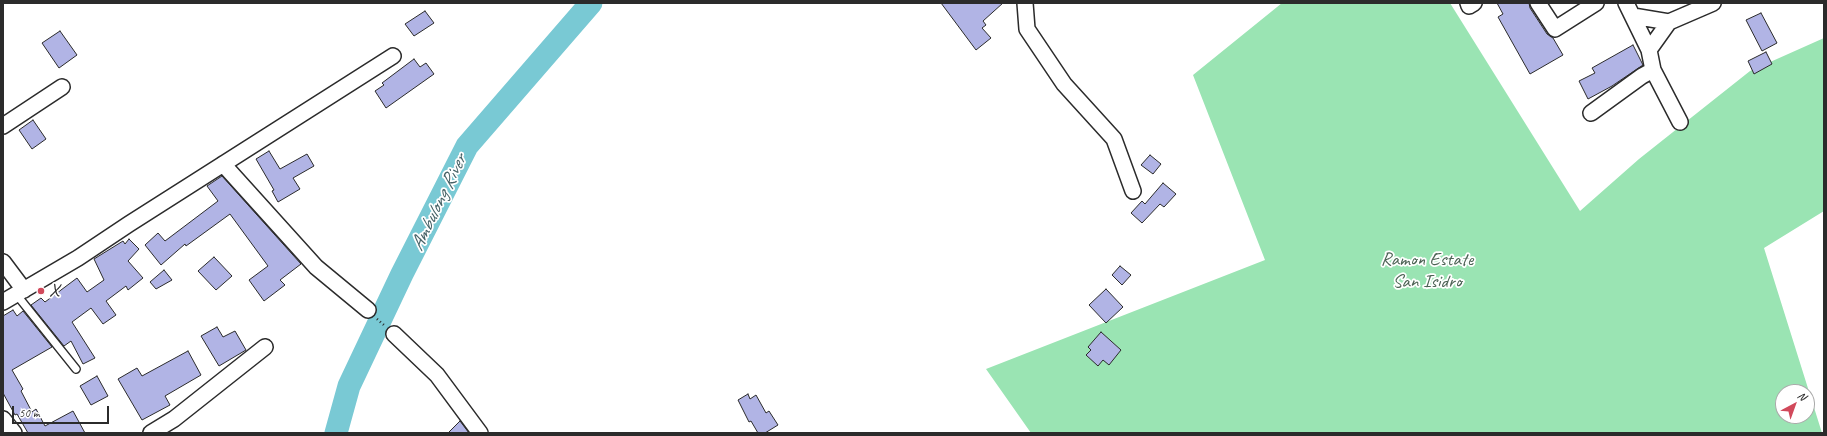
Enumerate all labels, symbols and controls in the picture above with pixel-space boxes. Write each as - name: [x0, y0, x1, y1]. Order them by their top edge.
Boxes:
- water label: Ambulong River: [405, 151, 473, 255]
- park label: Ramon Estate San Isidro: [1381, 249, 1473, 293]
- place label: X: [49, 280, 59, 302]
- marker: X: [36, 286, 46, 296]
- north arrow: [1775, 384, 1815, 424]
- text: N: [1795, 388, 1809, 403]
- scale bar: [14, 398, 111, 424]
- text: 50 m: [19, 405, 39, 421]

